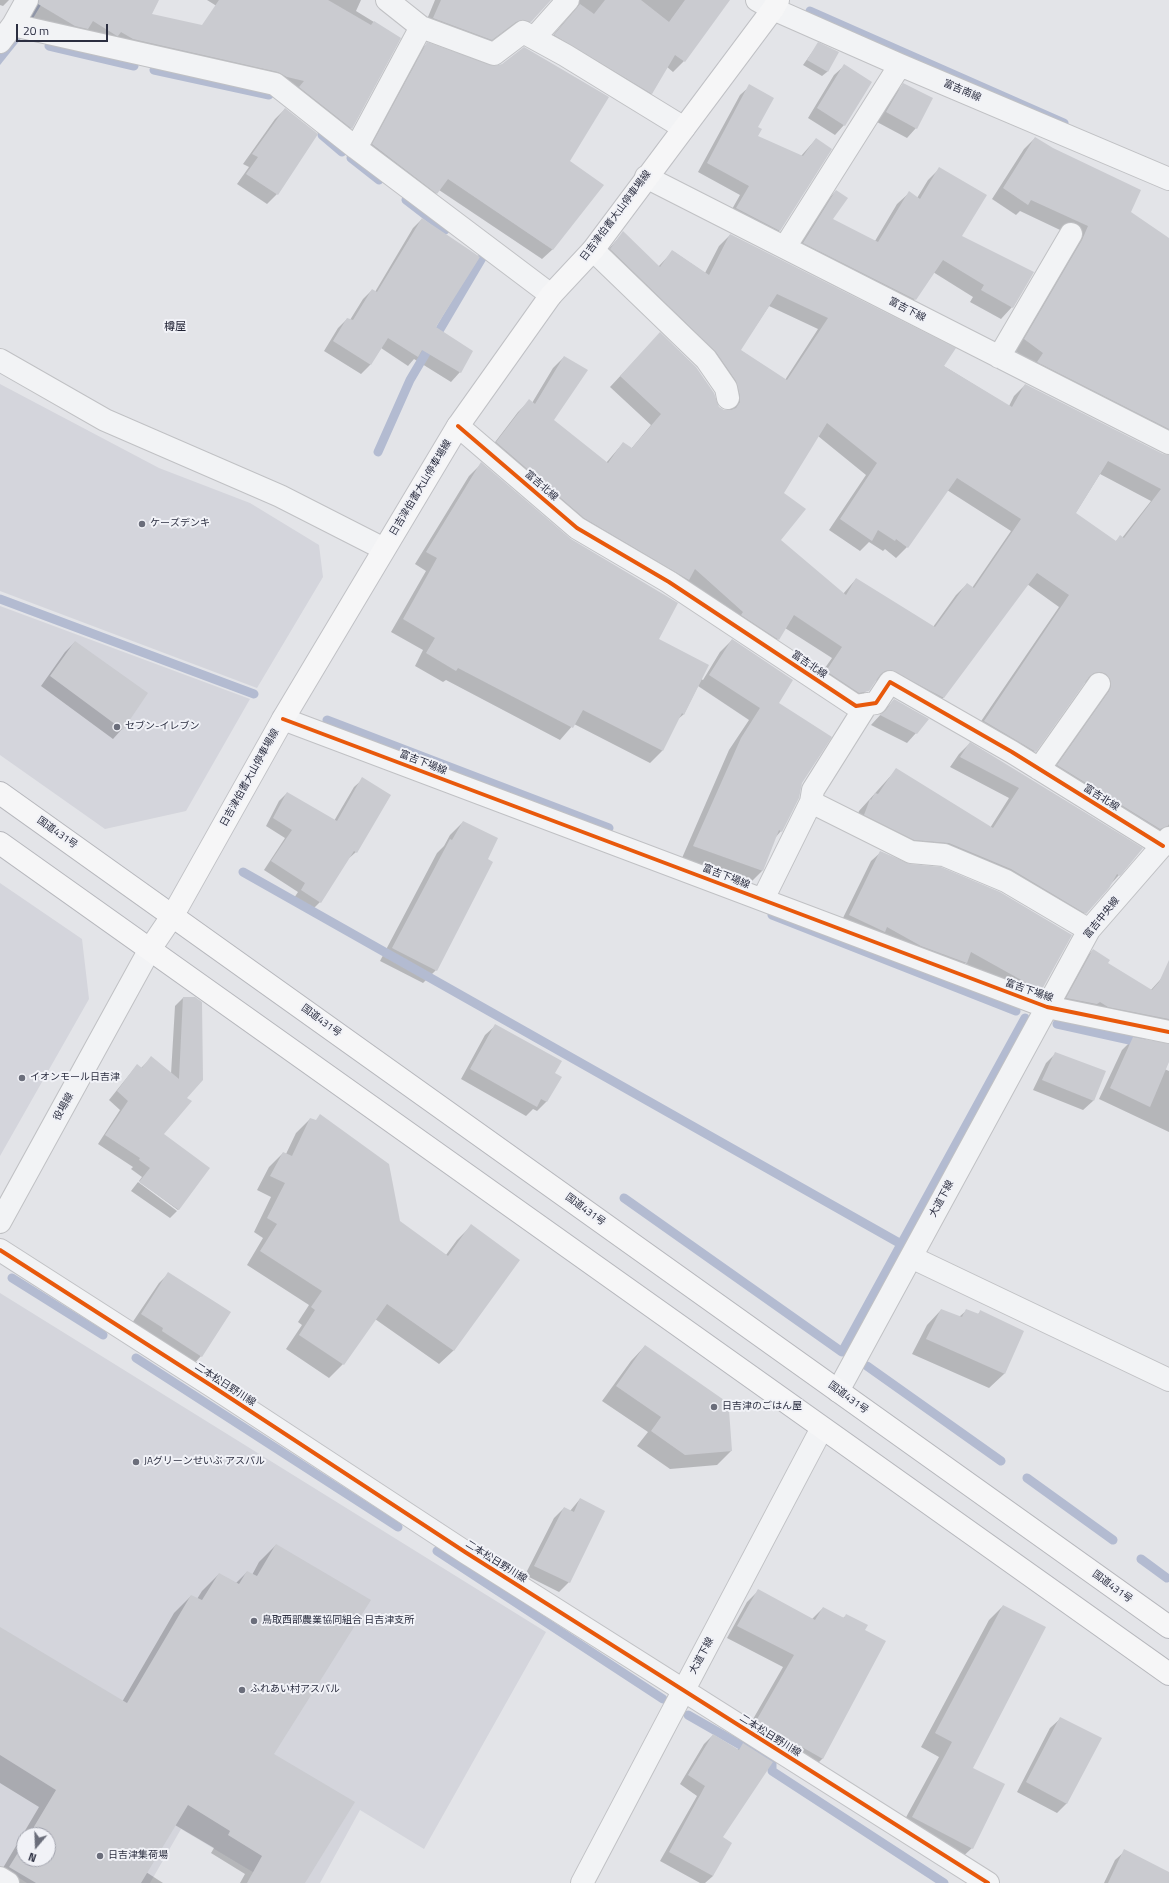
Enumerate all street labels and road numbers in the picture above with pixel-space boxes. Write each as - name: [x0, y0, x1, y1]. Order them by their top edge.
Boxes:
- street label: 富吉南線: [941, 78, 983, 104]
- street label: 日吉津伯耆大山停車場線: [578, 168, 654, 264]
- street label: 富吉下線: [886, 296, 928, 324]
- street label: 日吉津伯耆大山停車場線: [388, 438, 454, 538]
- street label: 富吉北線: [522, 468, 560, 504]
- street label: 富吉北線: [789, 649, 829, 681]
- street label: 日吉津伯耆大山停車場線: [218, 727, 282, 829]
- street label: 富吉下場線: [398, 748, 448, 778]
- street label: 富吉北線: [1081, 782, 1121, 814]
- street label: 国道431号: [34, 815, 80, 851]
- street label: 富吉下場線: [701, 862, 751, 892]
- street label: 富吉中央線: [1082, 895, 1122, 941]
- street label: 富吉下場線: [1003, 977, 1055, 1005]
- street label: 国道431号: [299, 1002, 343, 1040]
- street label: 役場線: [51, 1091, 77, 1123]
- street label: 大道下線: [927, 1179, 957, 1219]
- street label: 国道431号: [563, 1191, 607, 1229]
- street label: 二本松日野川線: [192, 1361, 258, 1409]
- street label: 国道431号: [826, 1379, 870, 1417]
- street label: 二本松日野川線: [463, 1538, 529, 1586]
- street label: 国道431号: [1090, 1568, 1134, 1606]
- street label: 大道下線: [687, 1636, 717, 1676]
- street label: 二本松日野川線: [737, 1712, 803, 1760]

